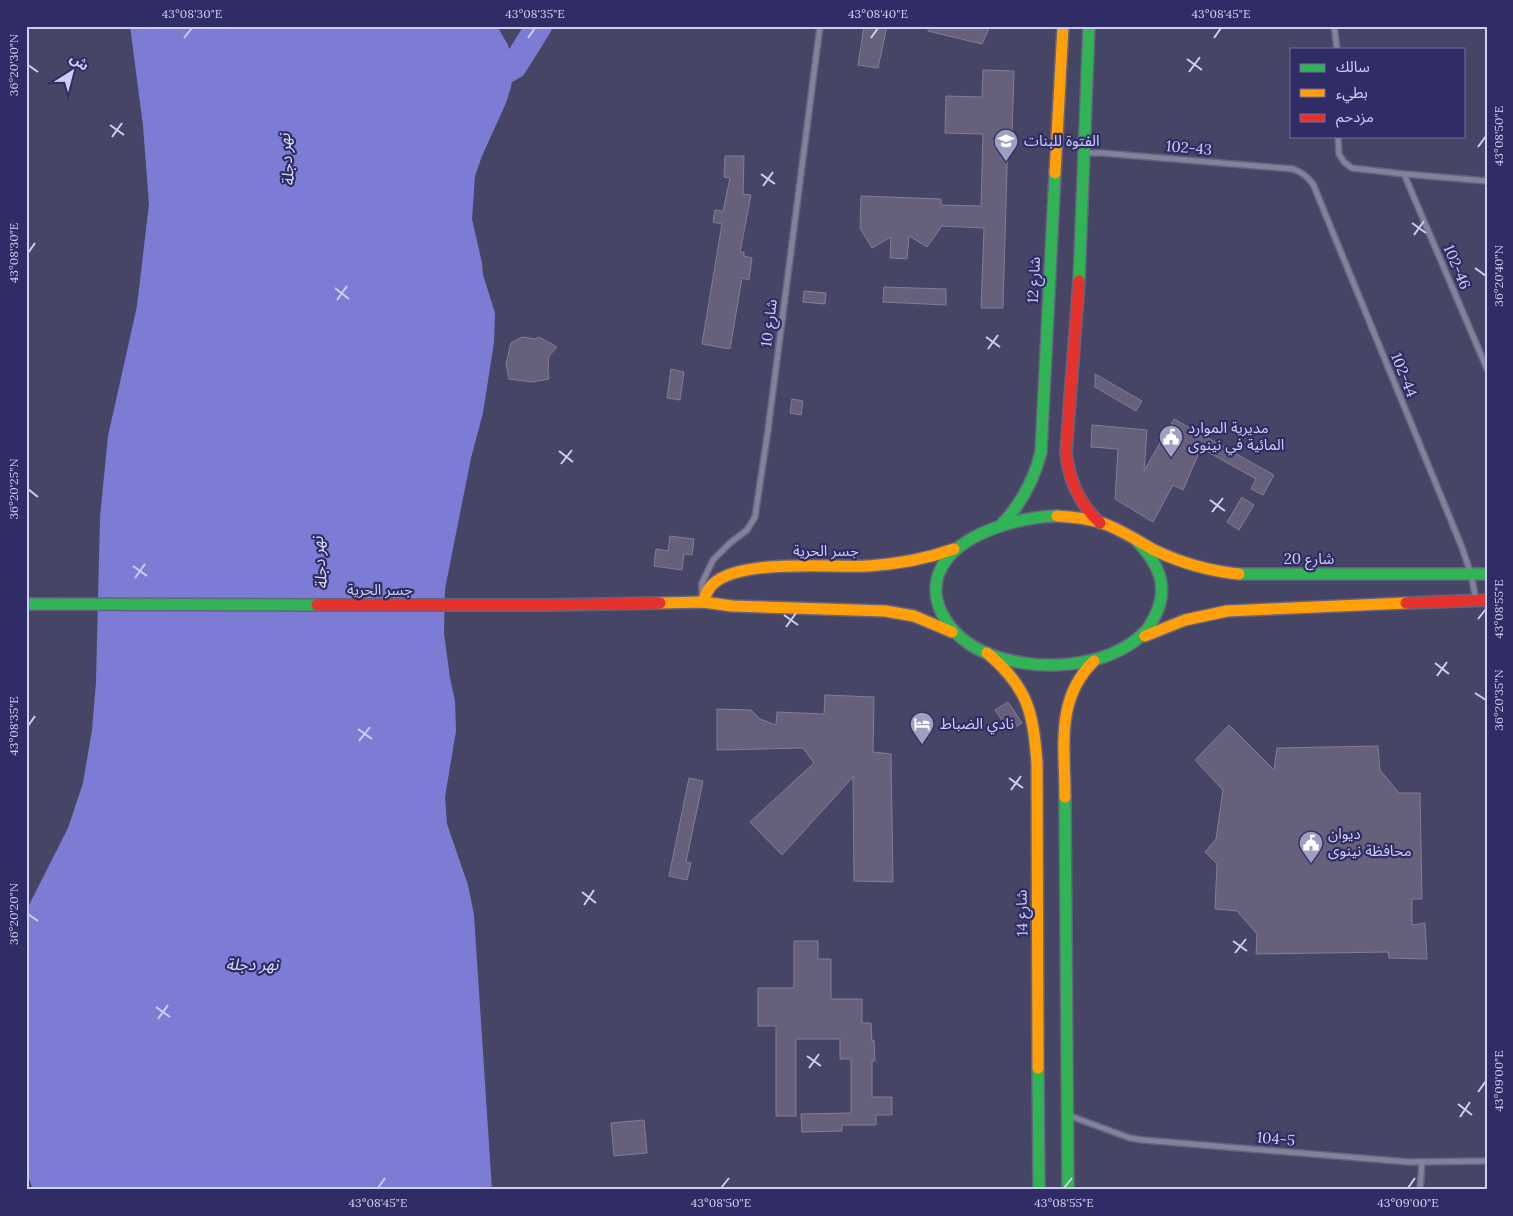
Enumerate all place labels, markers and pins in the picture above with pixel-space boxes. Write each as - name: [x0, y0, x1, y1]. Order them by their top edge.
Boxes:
- school or university icon: الفتوة للبنات: [993, 128, 1019, 162]
- place label: الفتوة للبنات: [1024, 131, 1100, 150]
- place label: مديرية الموارد المائية في نينوى: [1188, 418, 1284, 456]
- public building icon: مديرية الموارد المائية في نينوى: [1158, 424, 1184, 458]
- hotel icon: نادي الضباط: [909, 711, 935, 745]
- place label: نادي الضباط: [940, 714, 1014, 735]
- place label: ديوان محافظة نينوى: [1328, 824, 1412, 860]
- public building icon: ديوان محافظة نينوى: [1298, 830, 1324, 864]

